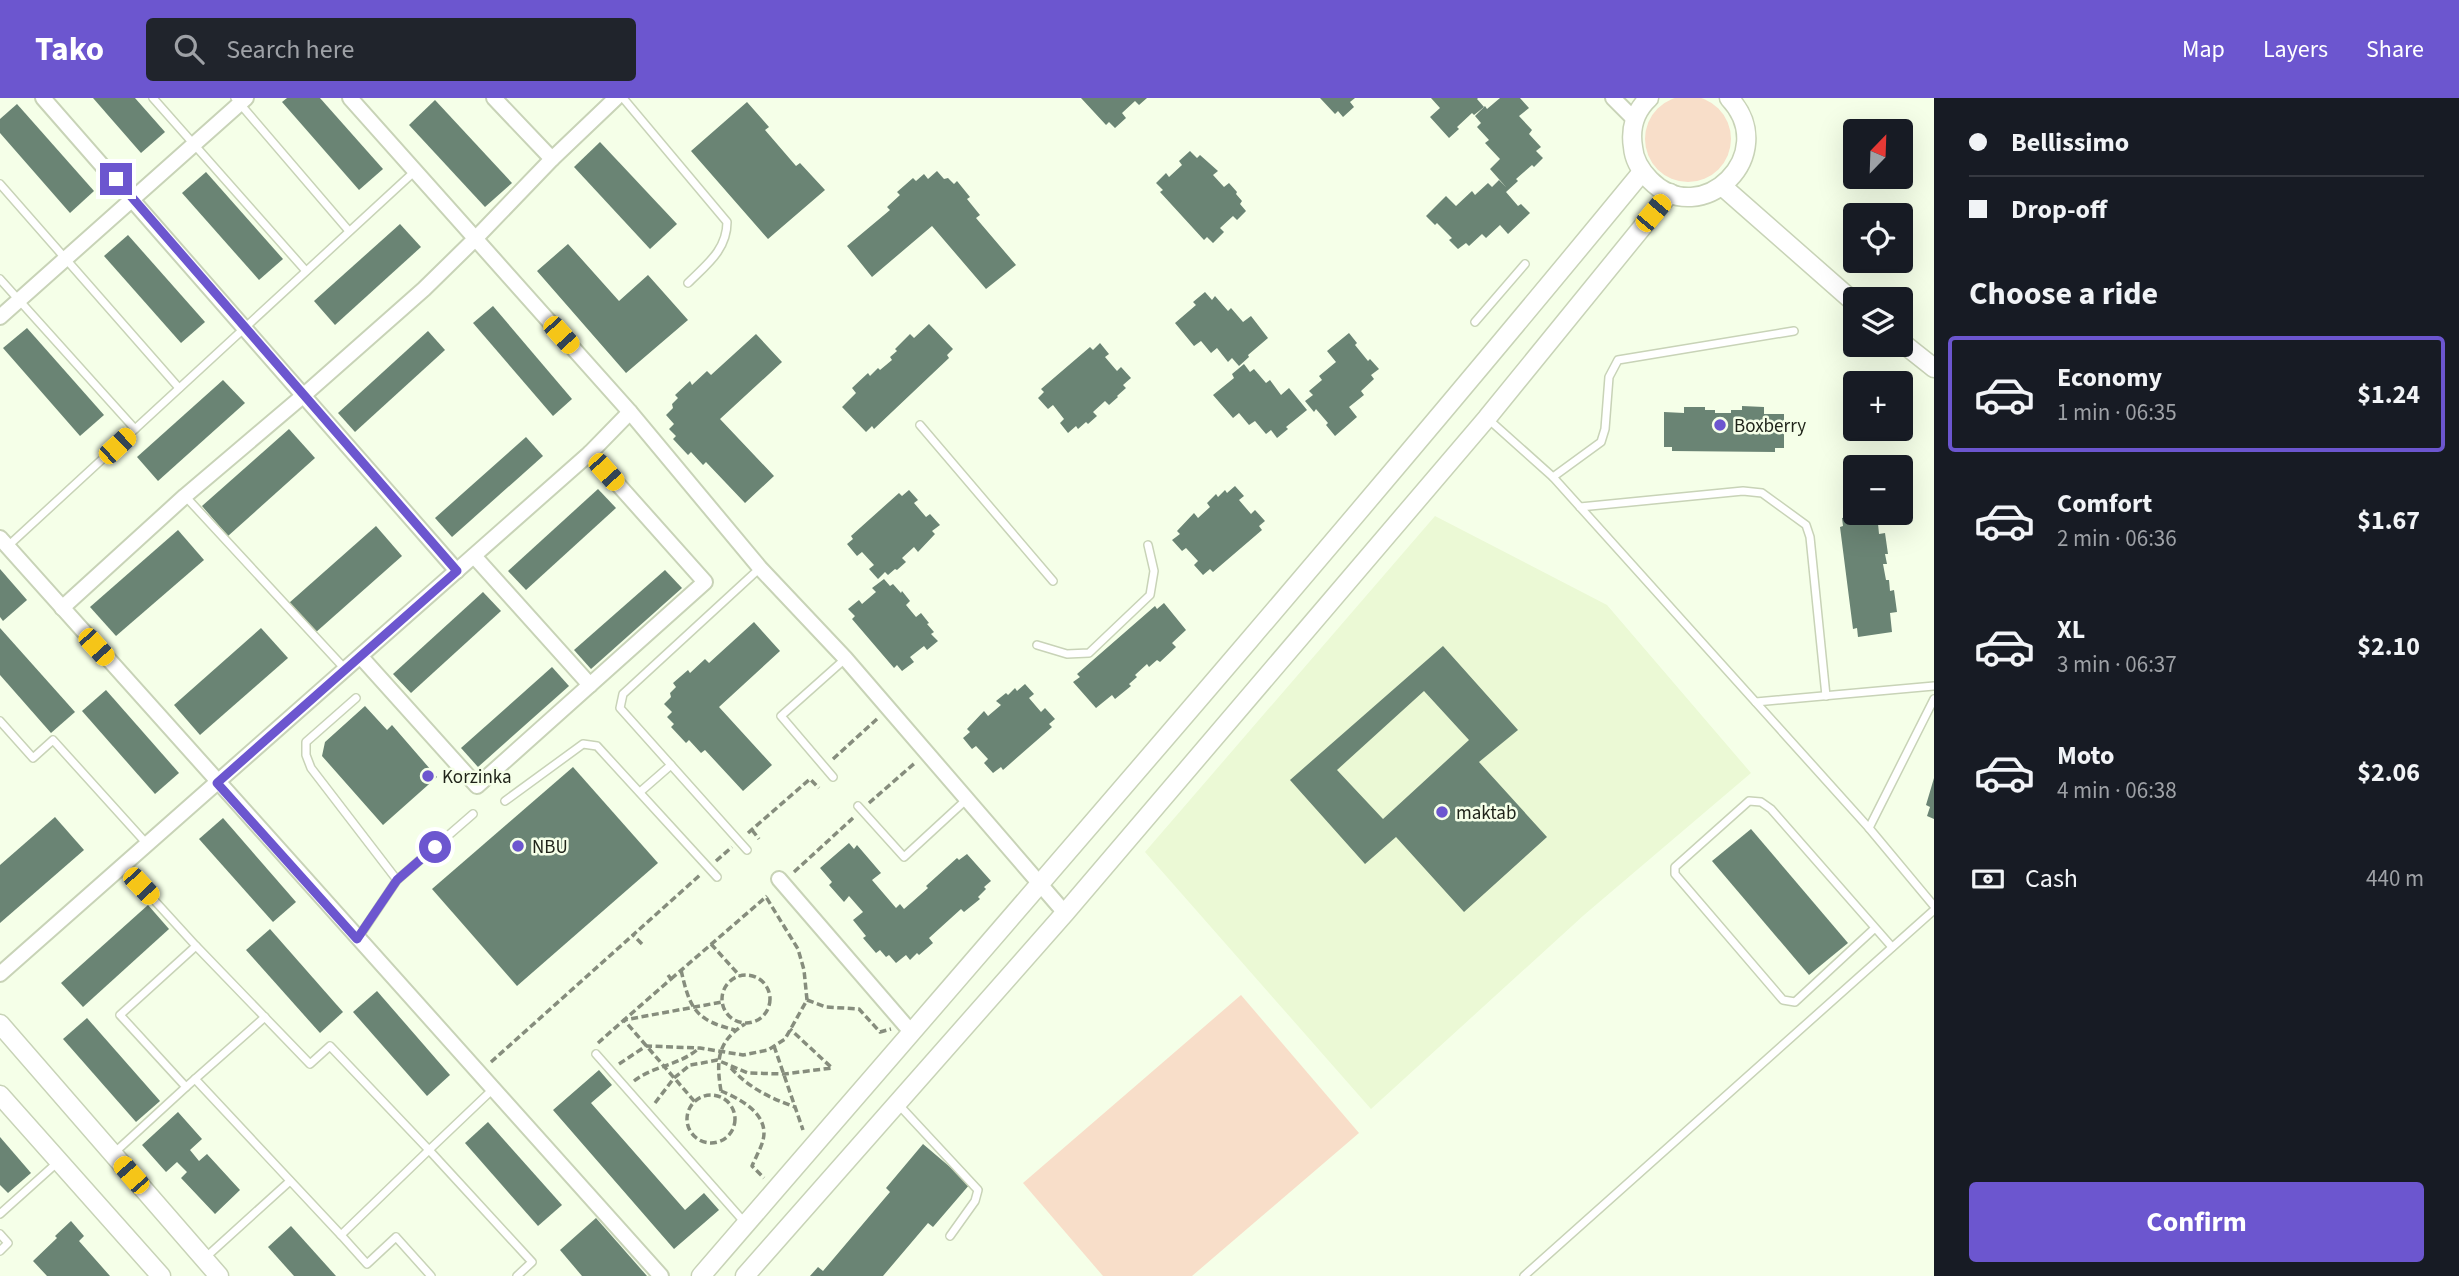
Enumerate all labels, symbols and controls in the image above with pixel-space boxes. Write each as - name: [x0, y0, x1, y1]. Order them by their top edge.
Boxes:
- search box: [146, 18, 636, 81]
- text: Tako: [35, 26, 104, 73]
- icon: search: [170, 30, 208, 68]
- text: Search here: [226, 31, 354, 68]
- text: Map: [2182, 32, 2225, 67]
- text: Layers: [2263, 32, 2328, 67]
- text: Share: [2366, 32, 2424, 67]
- north arrow: [1843, 119, 1913, 189]
- map controls: [1843, 119, 1913, 525]
- text: Bellissimo: [2011, 124, 2129, 161]
- route end: [100, 163, 132, 195]
- car: [1632, 190, 1675, 236]
- text: Drop-off: [2011, 191, 2107, 228]
- button: locate: [1843, 203, 1913, 273]
- text: Choose a ride: [1969, 271, 2158, 317]
- button: layers: [1843, 287, 1913, 357]
- car: [540, 312, 583, 358]
- text: Economy: [2057, 359, 2162, 396]
- icon: car: [1973, 363, 2036, 426]
- button: +: [1843, 371, 1913, 441]
- text: $1.24: [2357, 376, 2420, 413]
- text: 1 min · 06:35: [2057, 396, 2177, 429]
- place label: Boxberry: [1734, 413, 1806, 440]
- marker: Boxberry: [1712, 417, 1728, 433]
- car: [95, 424, 140, 468]
- car: [585, 449, 628, 495]
- button: −: [1843, 455, 1913, 525]
- text: Comfort: [2057, 485, 2152, 522]
- icon: car: [1973, 489, 2036, 552]
- text: $1.67: [2357, 502, 2420, 539]
- text: 2 min · 06:36: [2057, 522, 2177, 555]
- text: XL: [2057, 611, 2085, 648]
- icon: car: [1973, 615, 2036, 678]
- car: [75, 624, 118, 670]
- text: $2.10: [2357, 628, 2420, 665]
- text: 3 min · 06:37: [2057, 648, 2177, 681]
- text: Moto: [2057, 737, 2114, 774]
- icon: car: [1973, 741, 2036, 804]
- text: $2.06: [2357, 754, 2420, 791]
- place label: Korzinka: [442, 764, 512, 791]
- marker: Korzinka: [420, 768, 436, 784]
- text: 4 min · 06:38: [2057, 774, 2177, 807]
- place label: maktab: [1456, 800, 1516, 827]
- marker: maktab: [1434, 804, 1450, 820]
- route start: [419, 831, 451, 863]
- place label: NBU: [532, 834, 568, 861]
- marker: NBU: [510, 838, 526, 854]
- icon: cash: [1969, 860, 2007, 898]
- text: Cash: [2025, 860, 2078, 897]
- text: 440 m: [2366, 862, 2424, 895]
- car: [119, 863, 164, 909]
- car: [110, 1152, 153, 1198]
- button: Confirm: [1969, 1182, 2424, 1262]

